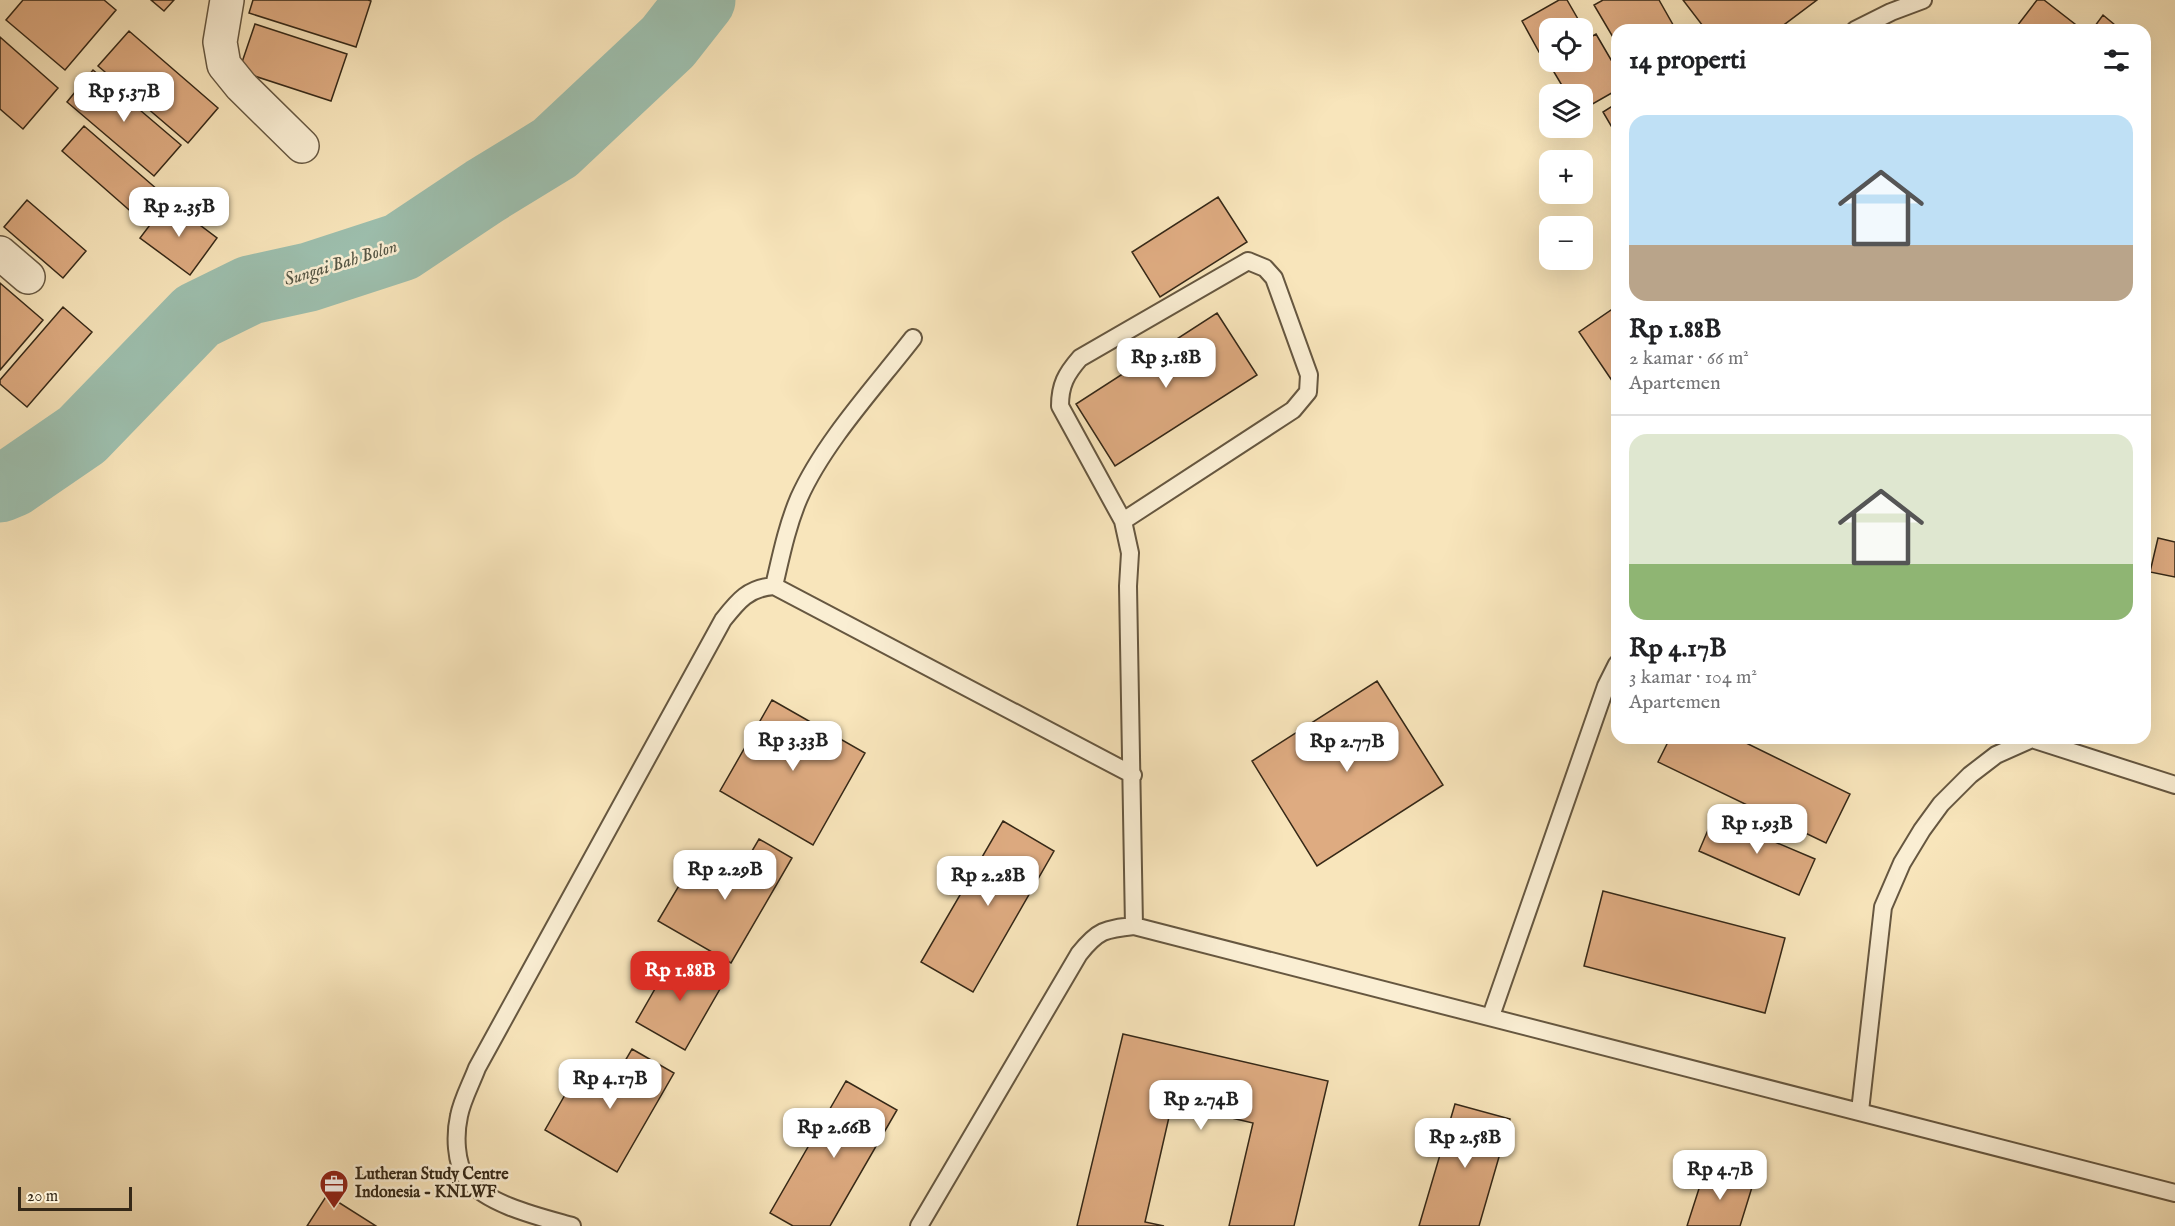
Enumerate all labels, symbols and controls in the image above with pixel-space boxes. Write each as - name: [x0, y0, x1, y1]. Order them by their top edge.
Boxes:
- map controls: [1539, 18, 1593, 270]
- button: locate: [1539, 18, 1593, 72]
- text: 14 properti: [1629, 44, 1746, 77]
- icon: filters: [2100, 44, 2133, 77]
- pin: Rp 5.37B: [62, 72, 186, 123]
- text: Rp 5.37B: [88, 79, 160, 104]
- button: layers: [1539, 84, 1593, 138]
- button: +: [1539, 150, 1593, 204]
- icon: home: [1827, 154, 1935, 262]
- pin: Rp 2.35B: [117, 187, 241, 238]
- text: Rp 2.35B: [143, 194, 215, 219]
- button: −: [1539, 216, 1593, 270]
- water label: Sungai Bah Bolon: [282, 236, 400, 292]
- text: Rp 1.88B: [1629, 313, 1721, 346]
- pin: Rp 3.18B: [1104, 338, 1228, 389]
- text: Rp 3.18B: [1131, 345, 1201, 370]
- text: 2 kamar · 66 m²: [1629, 346, 1749, 371]
- text: Apartemen: [1629, 371, 1721, 396]
- icon: home: [1827, 473, 1935, 581]
- text: Rp 4.17B: [1629, 632, 1726, 665]
- text: 3 kamar · 104 m²: [1629, 665, 1757, 690]
- text: Apartemen: [1629, 690, 1721, 715]
- pin: Rp 3.33B: [731, 721, 855, 772]
- pin: Rp 2.77B: [1285, 722, 1409, 773]
- text: Rp 3.33B: [758, 728, 828, 753]
- text: Rp 2.77B: [1310, 729, 1384, 754]
- pin: Rp 1.93B: [1695, 804, 1819, 855]
- text: Rp 1.93B: [1721, 811, 1793, 836]
- pin: Rp 2.29B: [663, 850, 787, 901]
- pin: Rp 2.28B: [926, 856, 1050, 907]
- text: Rp 2.29B: [687, 857, 763, 882]
- text: Rp 2.28B: [951, 863, 1025, 888]
- pin: Rp 1.88B: [618, 951, 742, 1002]
- text: Rp 1.88B: [645, 958, 715, 983]
- pin: Rp 4.17B: [548, 1059, 672, 1110]
- text: Rp 4.17B: [573, 1066, 647, 1091]
- pin: Rp 2.74B: [1139, 1080, 1263, 1131]
- text: Rp 2.74B: [1163, 1087, 1239, 1112]
- pin: Rp 2.66B: [772, 1108, 896, 1159]
- text: Rp 2.66B: [797, 1115, 871, 1140]
- pin: Rp 2.58B: [1403, 1118, 1527, 1169]
- text: Rp 2.58B: [1429, 1125, 1501, 1150]
- pin: Rp 4.7B: [1665, 1150, 1775, 1201]
- text: Rp 4.7B: [1687, 1157, 1753, 1182]
- place label: Lutheran Study Centre Indonesia - KNLWF: [355, 1165, 509, 1203]
- office icon: Lutheran Study Centre Indonesia - KNLWF: [318, 1168, 350, 1210]
- scale bar: [18, 1184, 132, 1212]
- text: 20 m: [27, 1187, 58, 1207]

